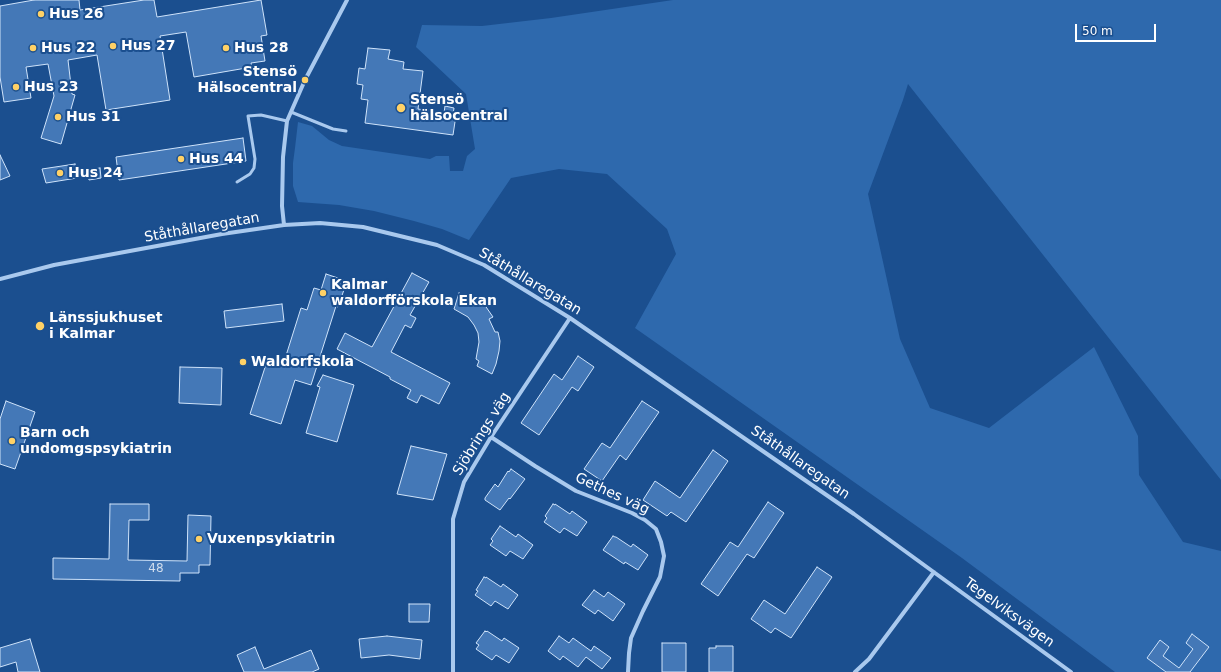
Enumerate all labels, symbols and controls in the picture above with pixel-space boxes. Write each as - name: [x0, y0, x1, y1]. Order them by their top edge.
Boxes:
- place label: Hus 26: [49, 6, 103, 22]
- marker: Hus 26: [36, 9, 46, 19]
- scale bar: [1077, 16, 1158, 42]
- text: 50 m: [1082, 24, 1113, 38]
- place label: Hus 27: [121, 38, 175, 54]
- place label: Hus 22: [41, 40, 95, 56]
- place label: Hus 28: [234, 40, 288, 56]
- marker: Hus 27: [108, 41, 118, 51]
- marker: Hus 22: [28, 43, 38, 53]
- marker: Hus 28: [221, 43, 231, 53]
- place label: Stensö Hälsocentral: [197, 64, 297, 96]
- marker: Stensö Hälsocentral: [300, 75, 310, 85]
- place label: Hus 23: [24, 79, 78, 95]
- marker: Hus 23: [11, 82, 21, 92]
- place label: Stensö hälsocentral: [410, 92, 508, 124]
- marker: Stensö hälsocentral: [395, 102, 407, 114]
- place label: Hus 31: [66, 109, 120, 125]
- marker: Hus 31: [53, 112, 63, 122]
- place label: Hus 44: [189, 151, 243, 167]
- marker: Hus 44: [176, 154, 186, 164]
- place label: Hus 24: [68, 165, 122, 181]
- marker: Hus 24: [55, 168, 65, 178]
- street label: Ståthållaregatan: [143, 210, 261, 246]
- street label: Ståthållaregatan: [476, 245, 584, 319]
- place label: Kalmar waldorfförskola Ekan: [331, 277, 497, 310]
- marker: Kalmar waldorfförskola Ekan: [318, 288, 328, 298]
- place label: Länssjukhuset i Kalmar: [49, 310, 163, 342]
- marker: Länssjukhuset i Kalmar: [34, 320, 46, 332]
- place label: Waldorfskola: [251, 354, 354, 370]
- marker: Waldorfskola: [238, 357, 248, 367]
- street label: Sjöbrings väg: [450, 389, 514, 479]
- street label: Ståthållaregatan: [747, 423, 853, 503]
- place label: Barn och undomgspsykiatrin: [20, 425, 172, 458]
- marker: Barn och undomgspsykiatrin: [7, 436, 17, 446]
- street label: Gethes väg: [572, 469, 652, 519]
- place label: Vuxenpsykiatrin: [207, 531, 335, 547]
- marker: Vuxenpsykiatrin: [194, 534, 204, 544]
- house number: 48: [148, 562, 164, 576]
- street label: Tegelviksvägen: [961, 575, 1057, 651]

